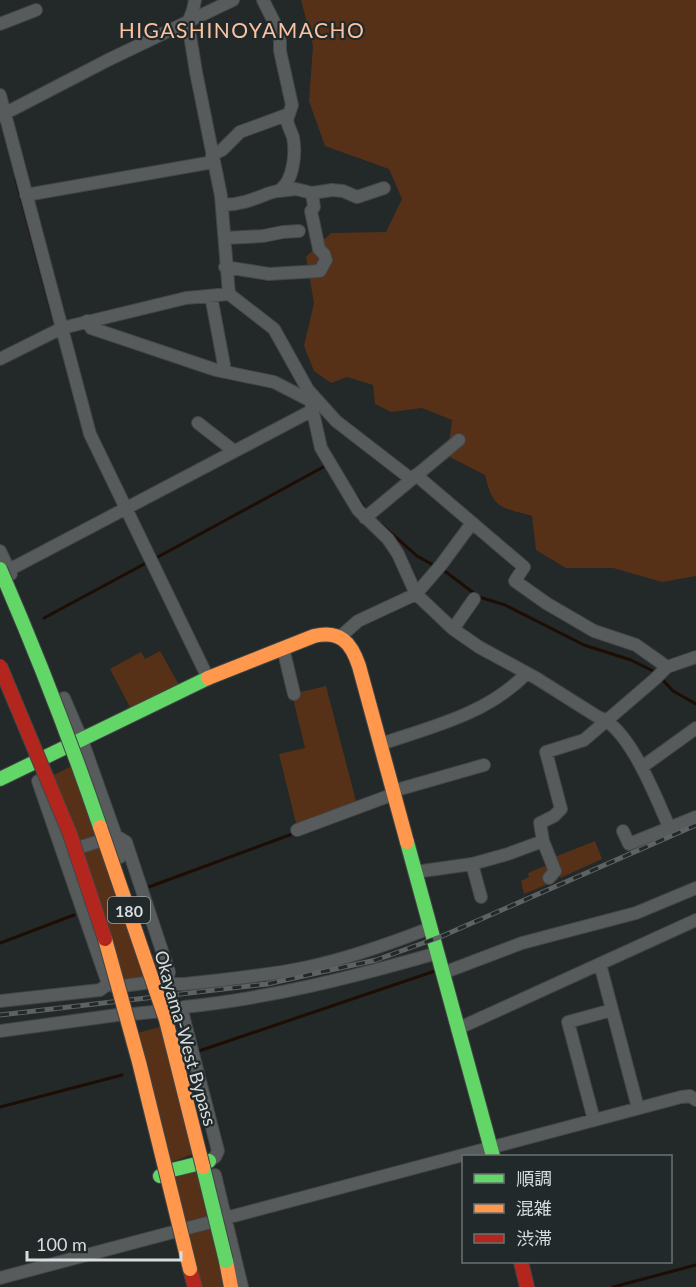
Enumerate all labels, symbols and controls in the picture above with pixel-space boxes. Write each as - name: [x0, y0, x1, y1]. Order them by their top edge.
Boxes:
- district label: HIGASHINOYAMACHO: [119, 17, 365, 42]
- road number: 180: [108, 897, 150, 923]
- street label: Okayama-West Bypass: [150, 948, 222, 1129]
- legend: [462, 1155, 672, 1263]
- text: 順調: [516, 1167, 552, 1189]
- text: 混雑: [516, 1197, 552, 1219]
- scale bar: [27, 1224, 182, 1262]
- text: 渋滞: [516, 1227, 552, 1249]
- text: 100 m: [36, 1233, 87, 1255]

